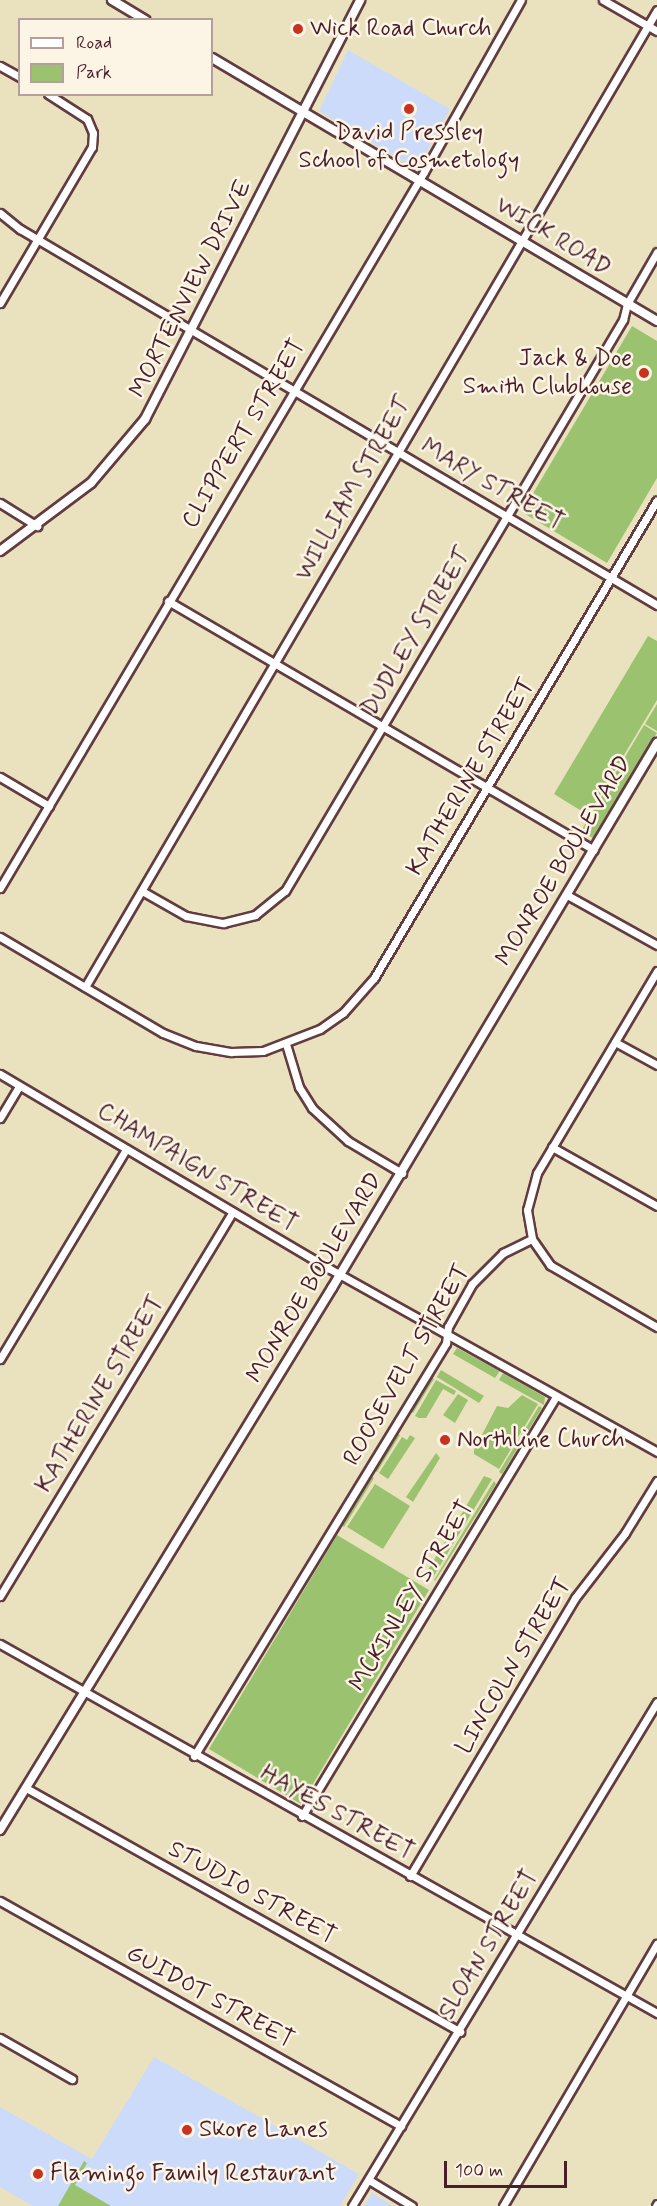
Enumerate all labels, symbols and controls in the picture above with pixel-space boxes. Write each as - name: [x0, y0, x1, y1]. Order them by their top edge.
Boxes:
- place label: Wick Road Church: [310, 15, 497, 43]
- legend: [18, 18, 213, 96]
- marker: Wick Road Church: [291, 22, 305, 36]
- text: Road: [76, 31, 112, 55]
- text: Park: [76, 61, 112, 85]
- marker: David Pressley School of Cosmetology: [402, 102, 416, 116]
- place label: David Pressley School of Cosmetology: [293, 119, 525, 175]
- street label: MORTENVIEW DRIVE: [124, 175, 258, 403]
- street label: WICK ROAD: [490, 191, 616, 283]
- street label: CLIPPERT STREET: [176, 334, 312, 534]
- place label: Jack & Doe Smith Clubhouse: [463, 345, 632, 401]
- marker: Jack & Doe Smith Clubhouse: [637, 366, 651, 380]
- street label: WILLIAM STREET: [289, 391, 419, 587]
- street label: MARY STREET: [415, 432, 569, 538]
- street label: DUDLEY STREET: [355, 542, 479, 722]
- street label: KATHERINE STREET: [400, 672, 542, 882]
- street label: MONROE BOULEVARD: [490, 751, 638, 971]
- street label: CHAMPAIGN STREET: [92, 1097, 302, 1239]
- street label: MONROE BOULEVARD: [241, 1168, 389, 1388]
- street label: ROOSEVELT STREET: [337, 1258, 477, 1472]
- street label: KATHERINE STREET: [29, 1289, 171, 1499]
- place label: Northline Church: [457, 1426, 633, 1454]
- marker: Northline Church: [438, 1433, 452, 1447]
- street label: MCKINLEY STREET: [344, 1495, 480, 1697]
- street label: LINCOLN STREET: [449, 1571, 579, 1761]
- street label: HAYES STREET: [255, 1759, 419, 1867]
- street label: STUDIO STREET: [163, 1835, 341, 1951]
- street label: SLOAN STREET: [433, 1865, 545, 2025]
- street label: GUIDOT STREET: [121, 1939, 299, 2055]
- place label: Skore Lanes: [199, 2116, 325, 2144]
- marker: Skore Lanes: [180, 2123, 194, 2137]
- scale bar: [447, 2149, 570, 2187]
- text: 100 m: [455, 2159, 503, 2183]
- place label: Flamingo Family Restaurant: [50, 2160, 338, 2188]
- marker: Flamingo Family Restaurant: [31, 2167, 45, 2181]

